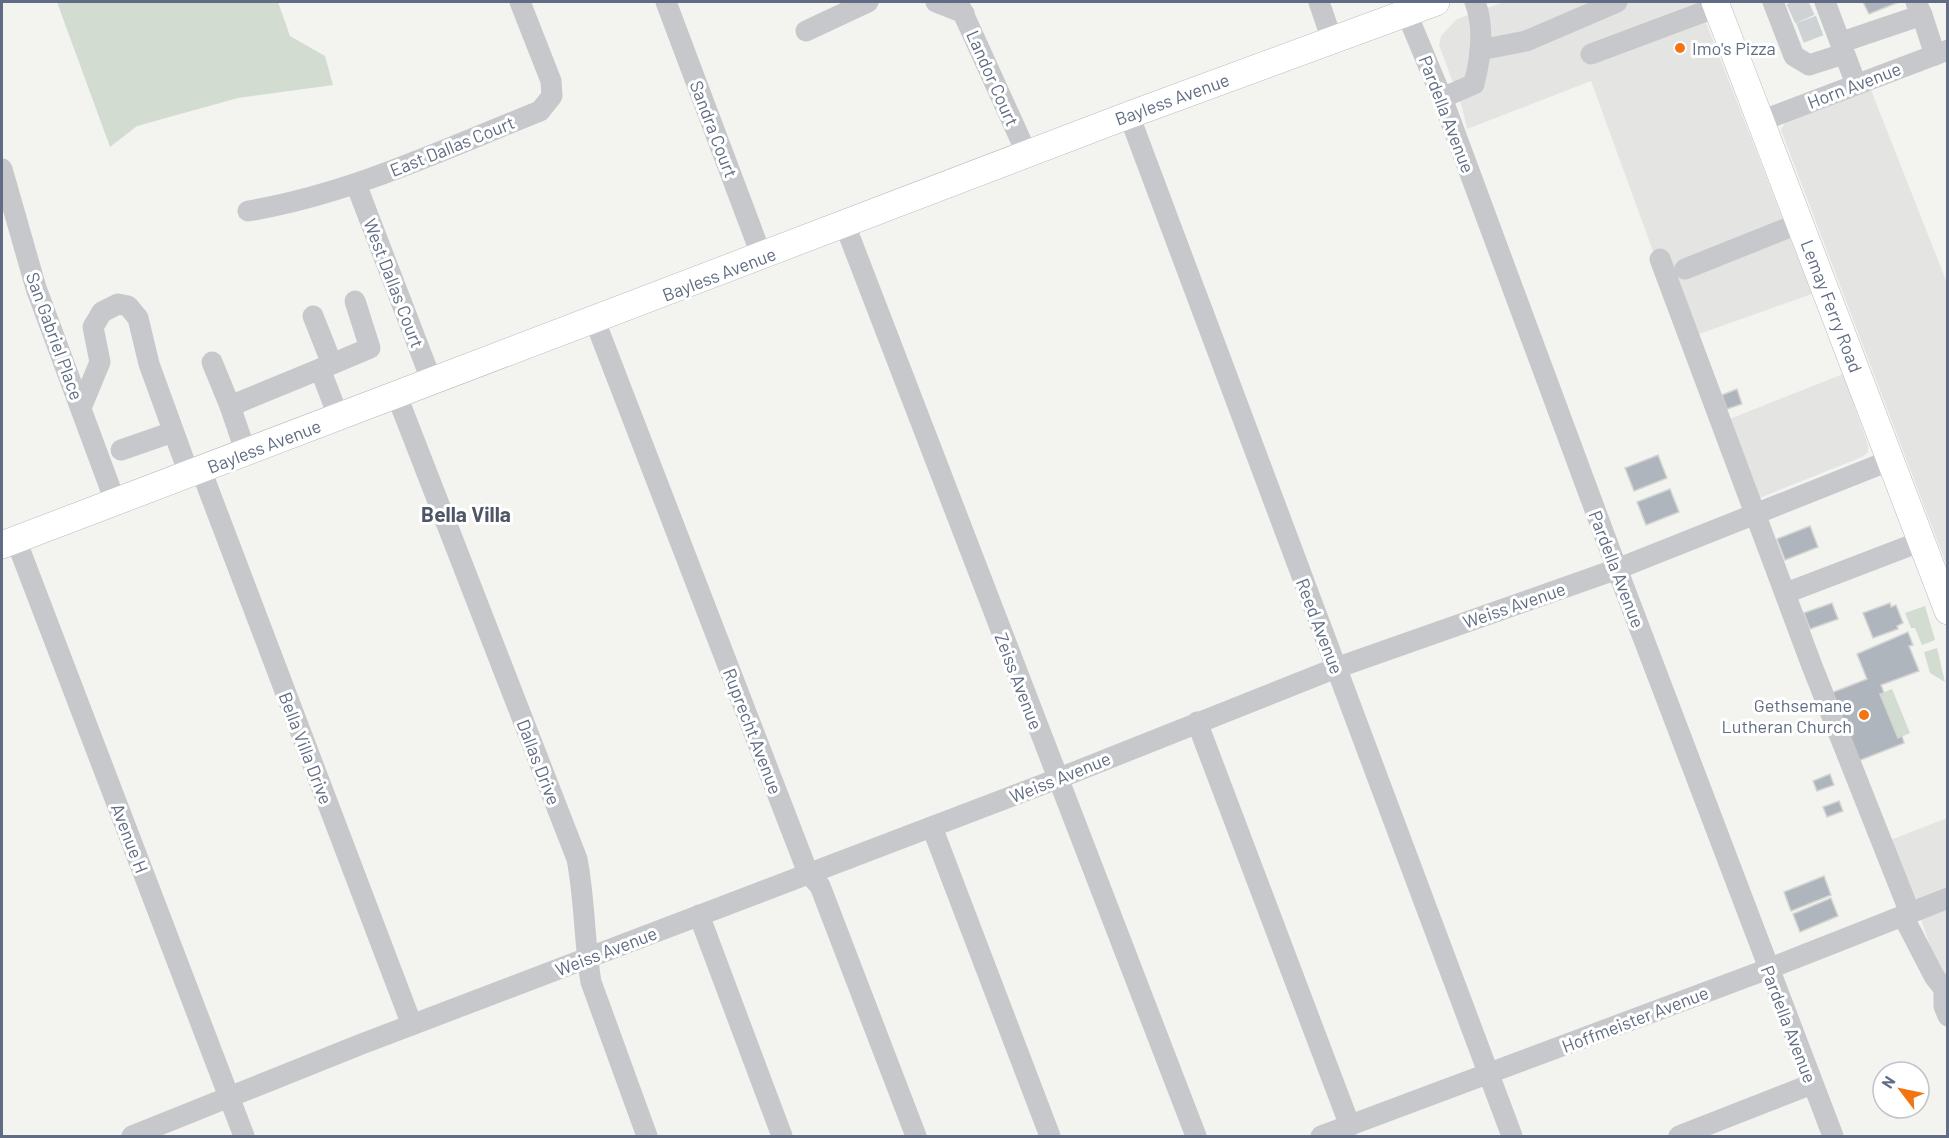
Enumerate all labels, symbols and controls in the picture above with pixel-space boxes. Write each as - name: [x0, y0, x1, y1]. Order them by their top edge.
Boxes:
- street label: Landor Court: [962, 27, 1024, 129]
- place label: Imo's Pizza: [1692, 37, 1776, 59]
- marker: Imo's Pizza: [1673, 41, 1687, 55]
- street label: Pardella Avenue: [1415, 52, 1479, 176]
- street label: Horn Avenue: [1804, 57, 1904, 113]
- street label: Bayless Avenue: [1112, 68, 1232, 130]
- street label: Sandra Court: [685, 77, 743, 181]
- street label: East Dallas Court: [386, 111, 518, 181]
- street label: West Dallas Court: [359, 215, 429, 351]
- street label: Lemay Ferry Road: [1797, 237, 1867, 375]
- street label: Bayless Avenue: [659, 242, 779, 306]
- street label: San Gabriel Place: [22, 269, 88, 403]
- street label: Bayless Avenue: [204, 414, 324, 478]
- district label: Bella Villa: [421, 501, 511, 526]
- street label: Pardella Avenue: [1585, 507, 1649, 631]
- street label: Reed Avenue: [1292, 575, 1348, 677]
- street label: Weiss Avenue: [1460, 577, 1568, 633]
- street label: Zeiss Avenue: [990, 629, 1048, 733]
- street label: Ruprecht Avenue: [719, 665, 787, 797]
- street label: Bella Villa Drive: [275, 689, 337, 807]
- place label: Gethsemane Lutheran Church: [1722, 694, 1852, 737]
- marker: Gethsemane Lutheran Church: [1857, 708, 1871, 722]
- street label: Dallas Drive: [513, 716, 565, 808]
- street label: Weiss Avenue: [1006, 747, 1114, 807]
- street label: Avenue H: [107, 800, 153, 876]
- street label: Weiss Avenue: [552, 922, 660, 980]
- street label: Pardella Avenue: [1757, 962, 1821, 1086]
- street label: Hoffmeister Avenue: [1559, 981, 1711, 1057]
- north arrow: [1871, 1060, 1931, 1120]
- text: N: [1877, 1072, 1899, 1091]

